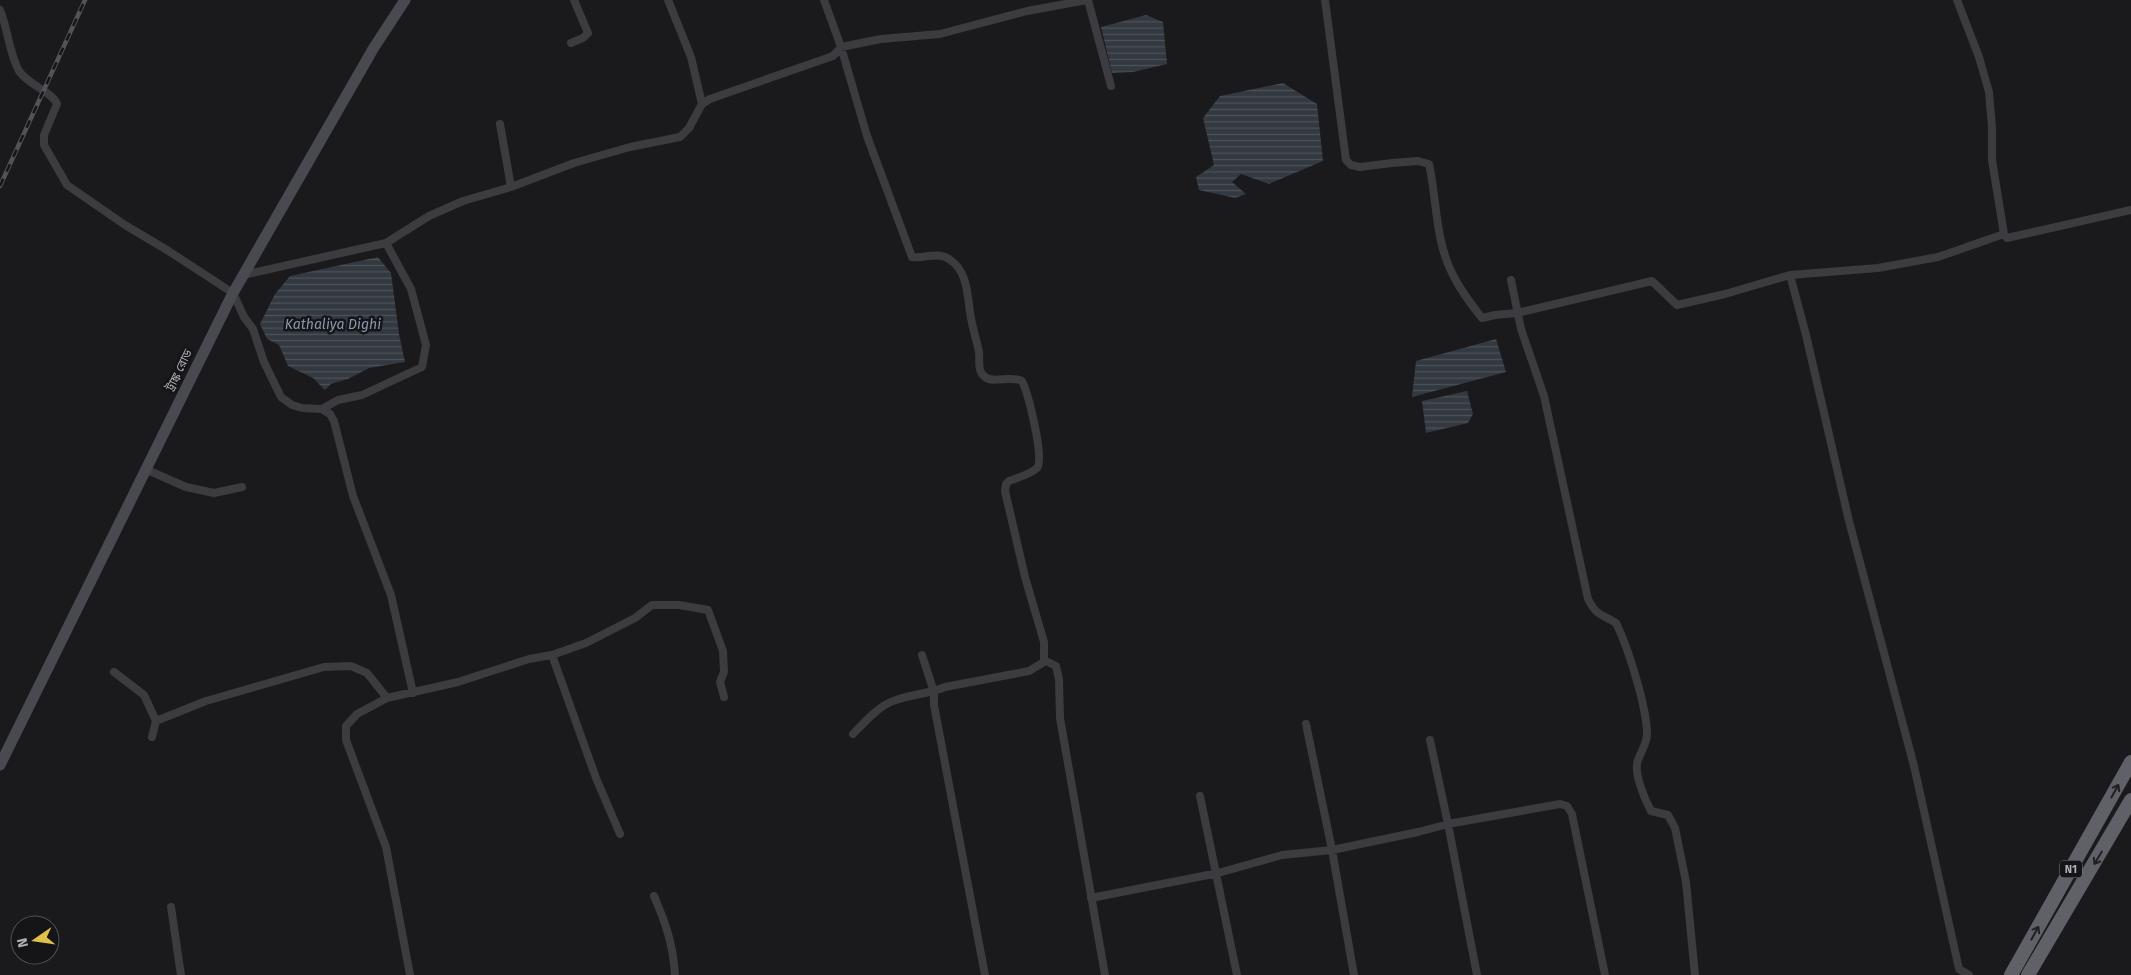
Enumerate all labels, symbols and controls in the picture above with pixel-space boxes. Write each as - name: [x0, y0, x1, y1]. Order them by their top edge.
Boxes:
- water label: Kathaliya Dighi: [285, 316, 381, 333]
- street label: ট্রাঙ্ক রোড: [162, 346, 195, 394]
- one-way arrow: [2111, 784, 2120, 799]
- one-way arrow: [2092, 850, 2102, 864]
- road number: N1: [2060, 861, 2082, 878]
- north arrow: [10, 915, 60, 965]
- one-way arrow: [2030, 925, 2040, 940]
- text: N: [13, 936, 32, 949]

